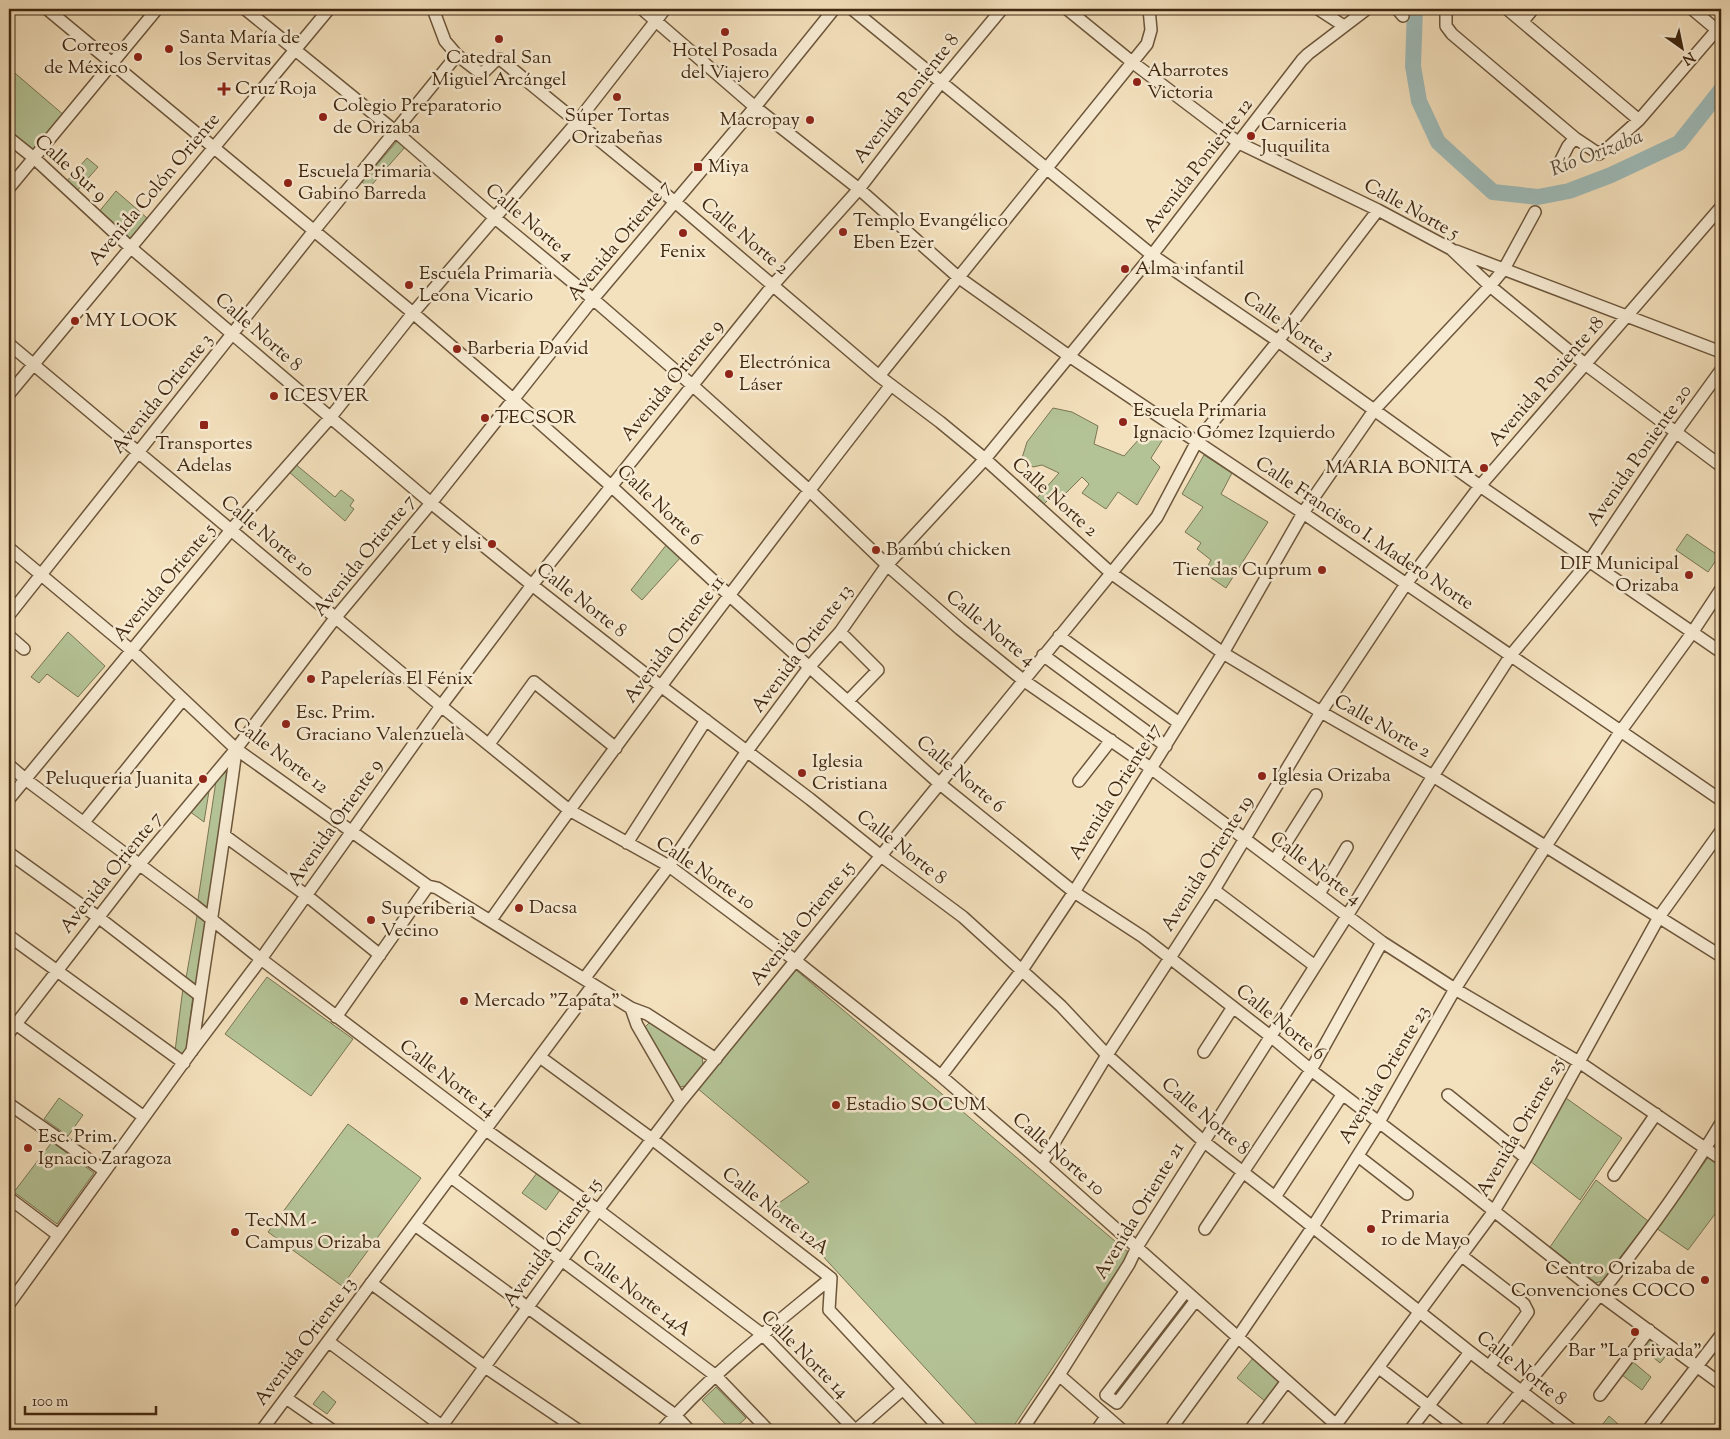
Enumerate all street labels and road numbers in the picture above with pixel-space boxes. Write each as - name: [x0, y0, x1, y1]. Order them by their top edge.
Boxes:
- street label: Avenida Poniente 8: [848, 28, 966, 170]
- street label: Avenida Poniente 12: [1138, 93, 1260, 239]
- street label: Avenida Colón Oriente: [83, 107, 227, 272]
- street label: Calle Sur 9: [28, 129, 112, 209]
- street label: Calle Norte 5: [1358, 173, 1464, 248]
- street label: Avenida Oriente 7: [561, 174, 679, 307]
- street label: Calle Norte 4: [479, 178, 580, 268]
- street label: Calle Norte 2: [694, 192, 794, 282]
- street label: Calle Norte 3: [1237, 285, 1339, 369]
- street label: Calle Norte 8: [208, 287, 308, 379]
- street label: Avenida Poniente 18: [1483, 311, 1611, 453]
- street label: Avenida Oriente 9: [615, 314, 731, 448]
- street label: Avenida Oriente 3: [106, 328, 220, 460]
- street label: Avenida Poniente 20: [1581, 380, 1699, 532]
- street label: Calle Francisco I. Madero Norte: [1249, 451, 1479, 618]
- street label: Calle Norte 2: [1005, 452, 1103, 544]
- street label: Calle Norte 6: [610, 459, 708, 553]
- street label: Avenida Oriente 7: [307, 489, 423, 623]
- street label: Calle Norte 10: [214, 490, 320, 584]
- street label: Avenida Oriente 5: [107, 518, 223, 648]
- street label: Calle Norte 8: [530, 557, 632, 645]
- street label: Avenida Oriente 11: [618, 570, 732, 709]
- street label: Avenida Oriente 13: [746, 579, 860, 719]
- street label: Calle Norte 4: [939, 584, 1041, 674]
- street label: Calle Norte 2: [1329, 688, 1436, 766]
- street label: Calle Norte 12: [226, 711, 334, 801]
- street label: Avenida Oriente 17: [1063, 718, 1169, 866]
- street label: Calle Norte 6: [910, 730, 1010, 820]
- street label: Avenida Oriente 9: [282, 754, 390, 892]
- street label: Avenida Oriente 19: [1155, 791, 1261, 937]
- street label: Calle Norte 8: [850, 804, 952, 892]
- street label: Avenida Oriente 7: [54, 806, 170, 940]
- street label: Calle Norte 4: [1264, 826, 1367, 913]
- street label: Calle Norte 10: [650, 831, 760, 917]
- street label: Avenida Oriente 15: [744, 855, 862, 992]
- street label: Calle Norte 6: [1229, 978, 1331, 1068]
- street label: Avenida Oriente 23: [1333, 1001, 1437, 1149]
- street label: Calle Norte 14: [393, 1034, 501, 1125]
- street label: Avenida Oriente 25: [1470, 1053, 1572, 1202]
- street label: Calle Norte 8: [1155, 1072, 1255, 1162]
- street label: Calle Norte 10: [1006, 1107, 1110, 1203]
- street label: Avenida Oriente 21: [1088, 1137, 1192, 1285]
- street label: Calle Norte 12A: [716, 1161, 835, 1263]
- street label: Avenida Oriente 15: [497, 1173, 609, 1313]
- street label: Calle Norte 14A: [576, 1244, 697, 1344]
- street label: Avenida Oriente 13: [249, 1272, 363, 1412]
- street label: Calle Norte 14: [754, 1305, 854, 1405]
- street label: Calle Norte 8: [1470, 1325, 1572, 1413]

